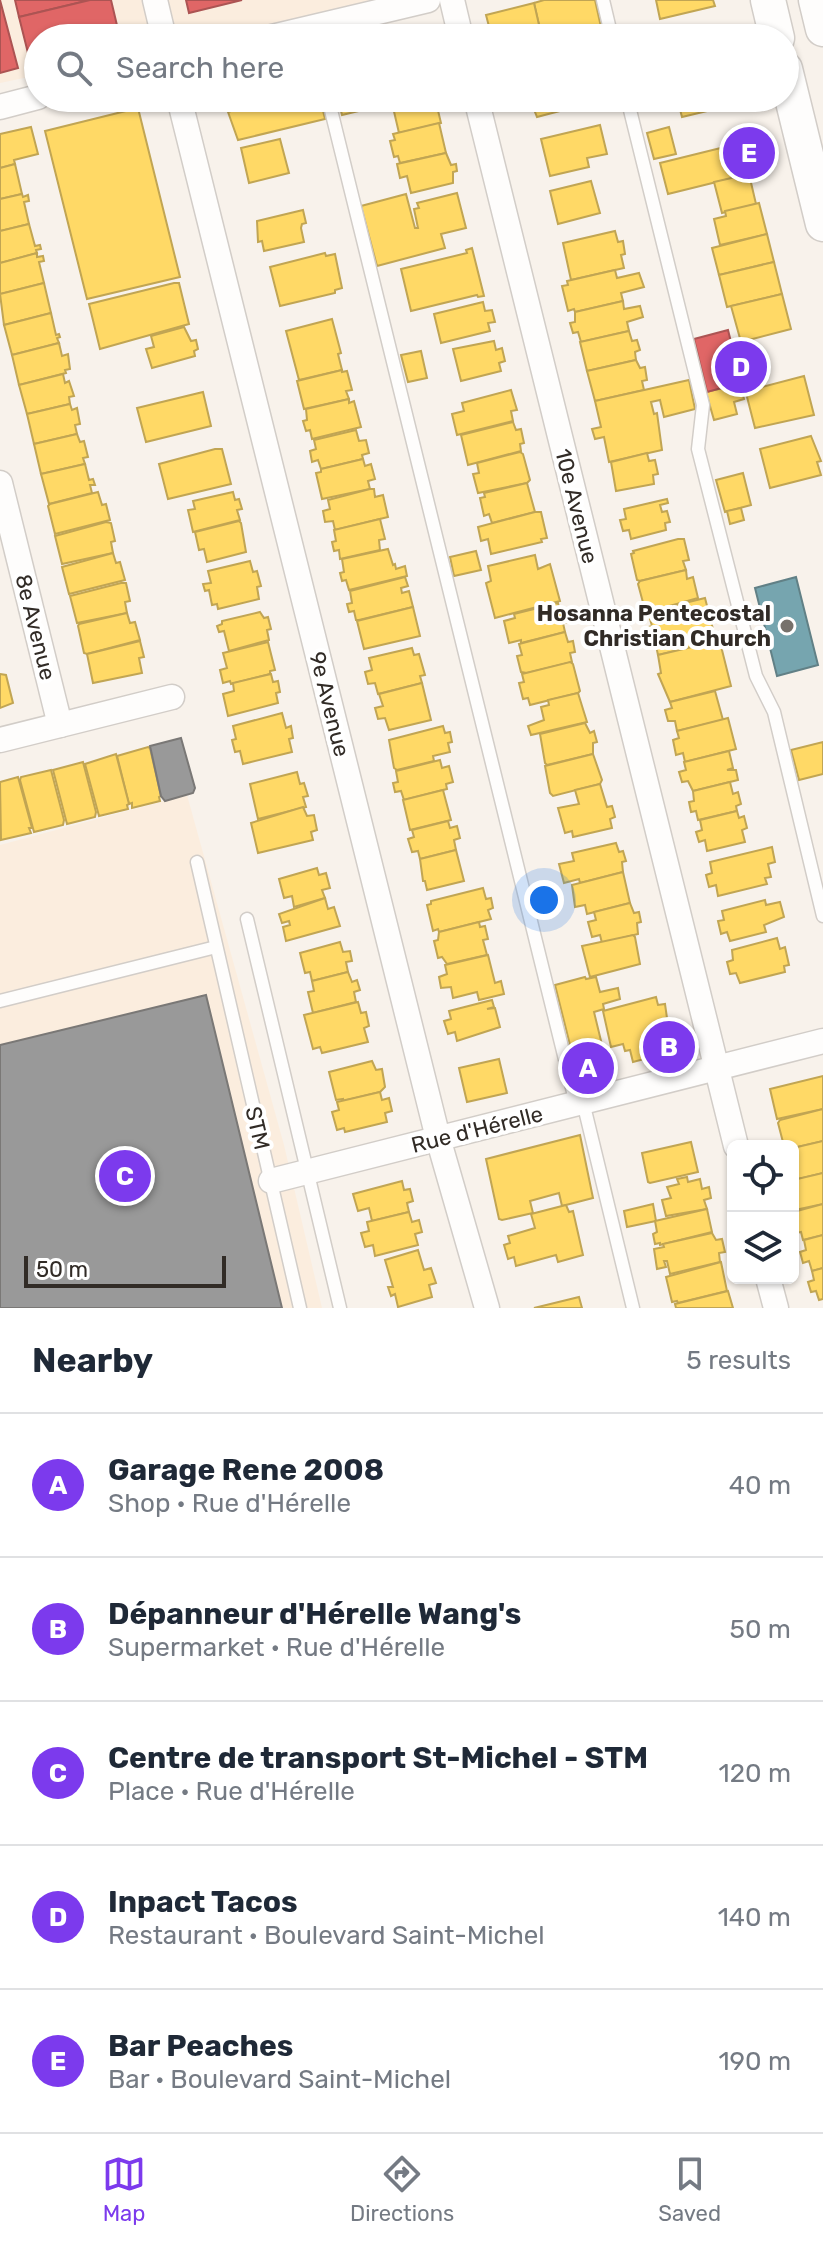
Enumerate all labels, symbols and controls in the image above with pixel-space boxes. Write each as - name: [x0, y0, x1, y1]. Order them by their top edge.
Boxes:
- search box: [24, 24, 799, 112]
- icon: search: [52, 46, 96, 90]
- text: Search here: [116, 50, 284, 86]
- pin: E: [723, 123, 775, 183]
- pin: D: [715, 337, 767, 397]
- street label: 10e Avenue: [549, 446, 604, 566]
- street label: 8e Avenue: [9, 571, 62, 683]
- place label: Hosanna Pentecostal Christian Church: [537, 600, 771, 652]
- marker: Hosanna Pentecostal Christian Church: [778, 617, 796, 635]
- street label: 9e Avenue: [303, 649, 356, 759]
- your location: [524, 880, 564, 920]
- pin: B: [643, 1017, 695, 1077]
- pin: A: [562, 1038, 614, 1098]
- street label: Rue d'Hérelle: [408, 1100, 546, 1159]
- street label: STM: [239, 1104, 276, 1152]
- map controls: [727, 1140, 799, 1284]
- button: locate: [727, 1140, 799, 1212]
- pin: C: [99, 1146, 151, 1206]
- button: layers: [727, 1212, 799, 1284]
- scale bar: [24, 1252, 226, 1288]
- text: 50 m: [36, 1256, 88, 1283]
- text: Nearby: [32, 1340, 153, 1381]
- text: 5 results: [686, 1345, 791, 1376]
- text: Garage Rene 2008: [108, 1452, 384, 1488]
- text: A: [49, 1470, 67, 1501]
- text: 40 m: [729, 1470, 791, 1501]
- text: Shop · Rue d'Hérelle: [108, 1488, 351, 1519]
- text: Dépanneur d'Hérelle Wang's: [108, 1596, 521, 1632]
- text: B: [49, 1614, 67, 1645]
- text: 50 m: [730, 1614, 791, 1645]
- text: Supermarket · Rue d'Hérelle: [108, 1632, 445, 1663]
- text: Centre de transport St-Michel - STM: [108, 1740, 648, 1776]
- text: C: [49, 1758, 67, 1789]
- text: 120 m: [719, 1758, 791, 1789]
- text: Place · Rue d'Hérelle: [108, 1776, 355, 1807]
- text: Inpact Tacos: [108, 1884, 298, 1920]
- text: D: [49, 1902, 67, 1933]
- text: 140 m: [718, 1902, 791, 1933]
- text: Restaurant · Boulevard Saint-Michel: [108, 1920, 545, 1951]
- text: Bar Peaches: [108, 2028, 293, 2064]
- text: E: [50, 2046, 66, 2077]
- text: 190 m: [718, 2046, 791, 2077]
- text: Bar · Boulevard Saint-Michel: [108, 2064, 451, 2095]
- tab: Map: [102, 2152, 146, 2227]
- tab: Directions: [350, 2152, 454, 2227]
- tab: Saved: [658, 2152, 721, 2227]

